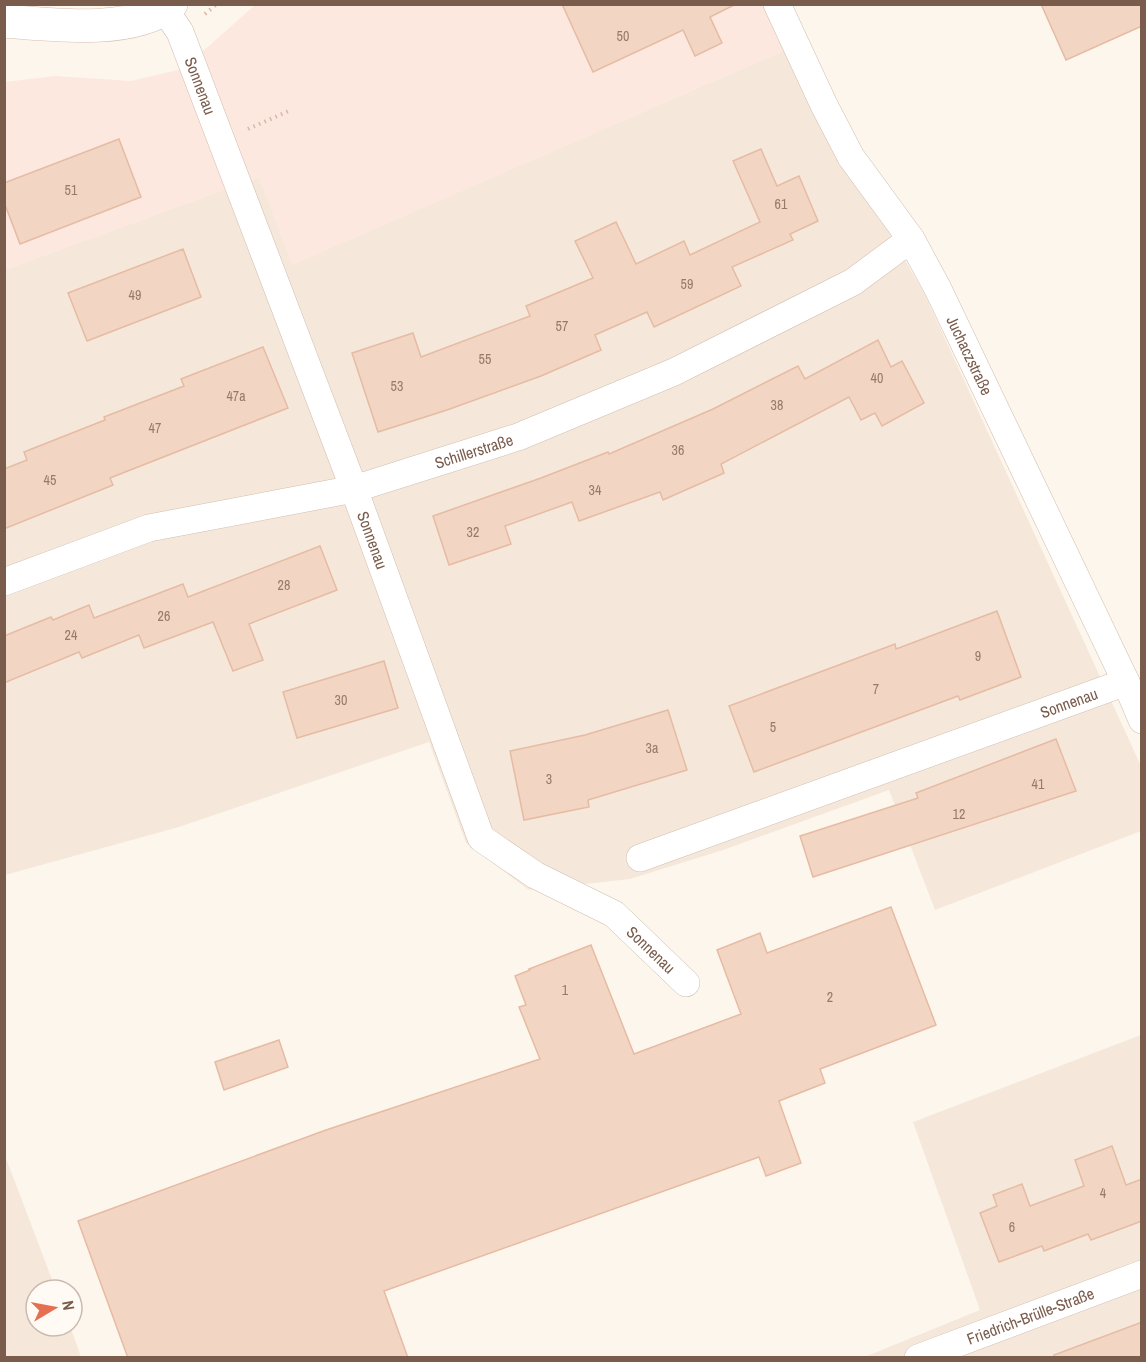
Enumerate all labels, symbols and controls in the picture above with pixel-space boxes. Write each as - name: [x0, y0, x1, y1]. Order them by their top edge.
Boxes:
- house number: 50: [617, 27, 629, 45]
- street label: Sonnenau: [179, 54, 221, 117]
- house number: 51: [65, 181, 78, 199]
- house number: 61: [775, 195, 788, 213]
- house number: 59: [681, 275, 693, 293]
- house number: 49: [129, 286, 141, 304]
- street label: Juchaczstraße: [941, 312, 998, 399]
- house number: 57: [556, 317, 568, 335]
- house number: 55: [479, 350, 491, 368]
- house number: 40: [871, 369, 883, 387]
- house number: 53: [391, 377, 403, 395]
- house number: 47a: [226, 387, 246, 405]
- house number: 38: [771, 396, 783, 414]
- house number: 47: [149, 419, 161, 437]
- street label: Schillerstraße: [432, 428, 516, 474]
- house number: 36: [672, 441, 684, 459]
- house number: 45: [44, 471, 56, 489]
- house number: 34: [589, 481, 602, 499]
- street label: Sonnenau: [352, 508, 393, 572]
- house number: 32: [467, 523, 479, 541]
- house number: 28: [278, 576, 290, 594]
- house number: 26: [158, 607, 170, 625]
- house number: 24: [65, 626, 78, 644]
- house number: 9: [975, 647, 981, 665]
- house number: 7: [873, 680, 879, 698]
- street label: Sonnenau: [1037, 682, 1101, 723]
- house number: 30: [335, 691, 347, 709]
- house number: 5: [770, 718, 776, 736]
- house number: 3a: [646, 739, 659, 757]
- house number: 3: [546, 770, 552, 788]
- house number: 41: [1032, 775, 1045, 793]
- house number: 12: [953, 805, 965, 823]
- street label: Sonnenau: [622, 921, 680, 978]
- house number: 1: [562, 981, 569, 999]
- house number: 2: [827, 988, 833, 1006]
- house number: 4: [1100, 1184, 1107, 1202]
- house number: 6: [1009, 1218, 1015, 1236]
- north arrow: [24, 1278, 84, 1338]
- street label: Friedrich-Brülle-Straße: [964, 1282, 1097, 1350]
- text: N: [57, 1299, 80, 1312]

